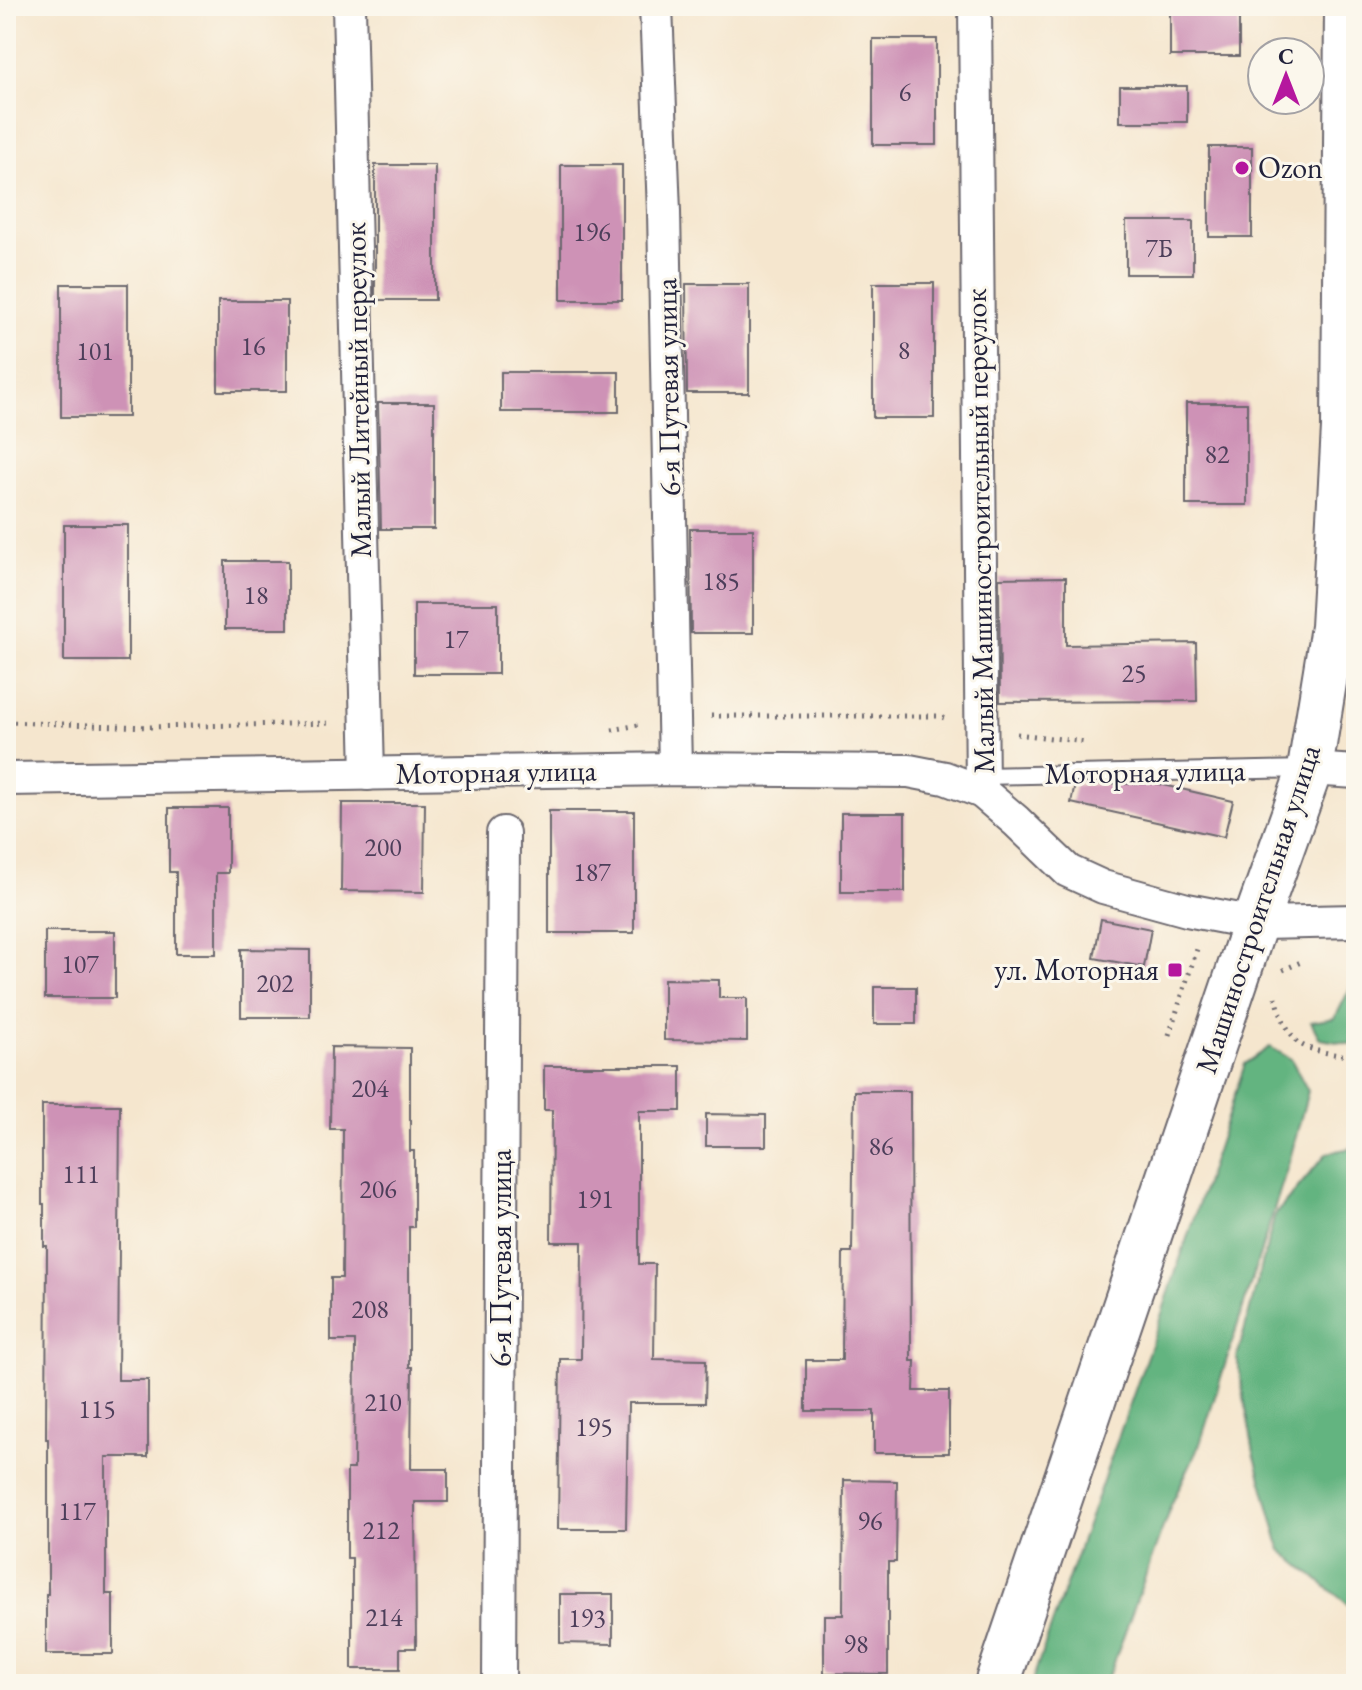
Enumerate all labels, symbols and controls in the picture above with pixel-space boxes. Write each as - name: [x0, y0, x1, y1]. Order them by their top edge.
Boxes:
- north arrow: [1246, 36, 1326, 116]
- text: С: [1278, 42, 1294, 71]
- house number: 6: [899, 75, 911, 109]
- place label: Ozon: [1258, 148, 1323, 187]
- marker: Ozon: [1233, 159, 1251, 177]
- house number: 196: [573, 215, 611, 249]
- street label: Малый Литейный переулок: [335, 222, 380, 558]
- house number: 7Б: [1145, 231, 1173, 265]
- street label: 6-я Путевая улица: [646, 278, 689, 496]
- street label: Малый Машиностроительный переулок: [956, 288, 1003, 774]
- house number: 16: [241, 329, 265, 363]
- house number: 8: [898, 333, 910, 367]
- house number: 101: [76, 334, 114, 368]
- house number: 82: [1205, 437, 1230, 471]
- house number: 185: [702, 564, 740, 598]
- house number: 18: [244, 578, 268, 612]
- house number: 17: [444, 622, 469, 656]
- house number: 25: [1122, 656, 1146, 690]
- street label: Машиностроительная улица: [1186, 739, 1329, 1078]
- street label: Моторная улица: [395, 750, 597, 793]
- street label: Моторная улица: [1044, 750, 1246, 793]
- house number: 200: [364, 830, 402, 864]
- house number: 187: [573, 855, 611, 889]
- house number: 107: [61, 947, 99, 981]
- place label: ул. Моторная: [994, 950, 1159, 989]
- marker: ул. Моторная: [1166, 961, 1184, 979]
- house number: 202: [256, 966, 294, 1000]
- house number: 204: [351, 1071, 389, 1105]
- house number: 86: [869, 1129, 893, 1163]
- street label: 6-я Путевая улица: [481, 1149, 520, 1367]
- house number: 111: [62, 1157, 100, 1191]
- house number: 206: [359, 1172, 397, 1206]
- house number: 191: [576, 1182, 614, 1216]
- house number: 208: [351, 1292, 389, 1326]
- house number: 210: [364, 1385, 402, 1419]
- house number: 115: [78, 1392, 116, 1426]
- house number: 195: [575, 1410, 613, 1444]
- house number: 117: [58, 1494, 96, 1528]
- house number: 96: [858, 1504, 882, 1538]
- house number: 212: [362, 1513, 400, 1547]
- house number: 214: [365, 1600, 403, 1634]
- house number: 193: [568, 1601, 606, 1635]
- house number: 98: [844, 1627, 868, 1661]

